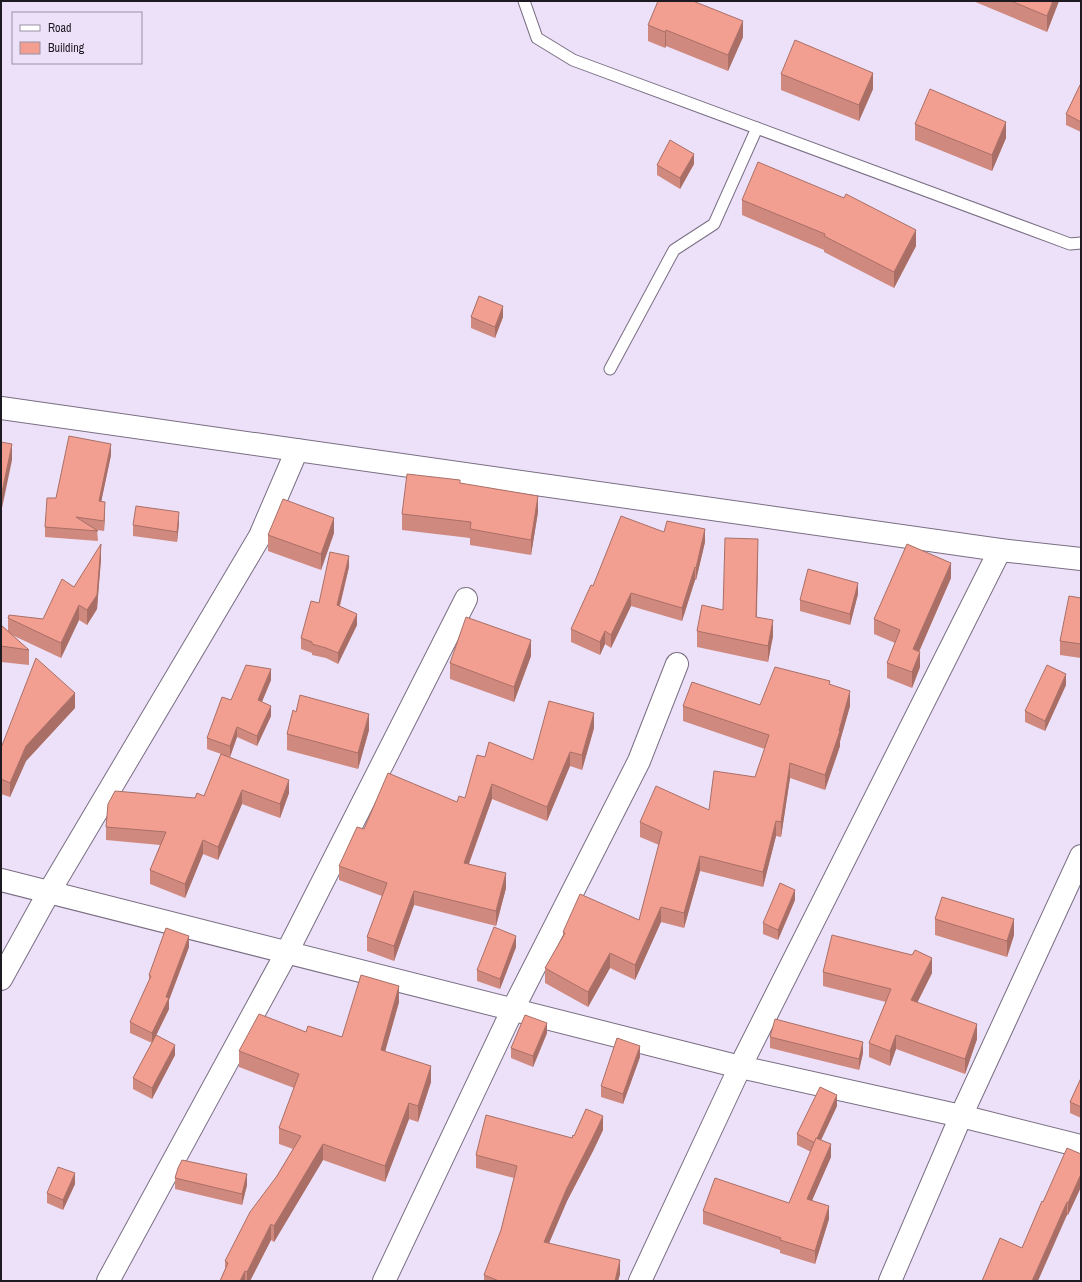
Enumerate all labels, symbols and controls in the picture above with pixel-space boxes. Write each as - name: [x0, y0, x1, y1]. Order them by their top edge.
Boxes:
- legend: [12, 12, 142, 64]
- text: Road: [48, 20, 72, 36]
- text: Building: [48, 40, 85, 56]

